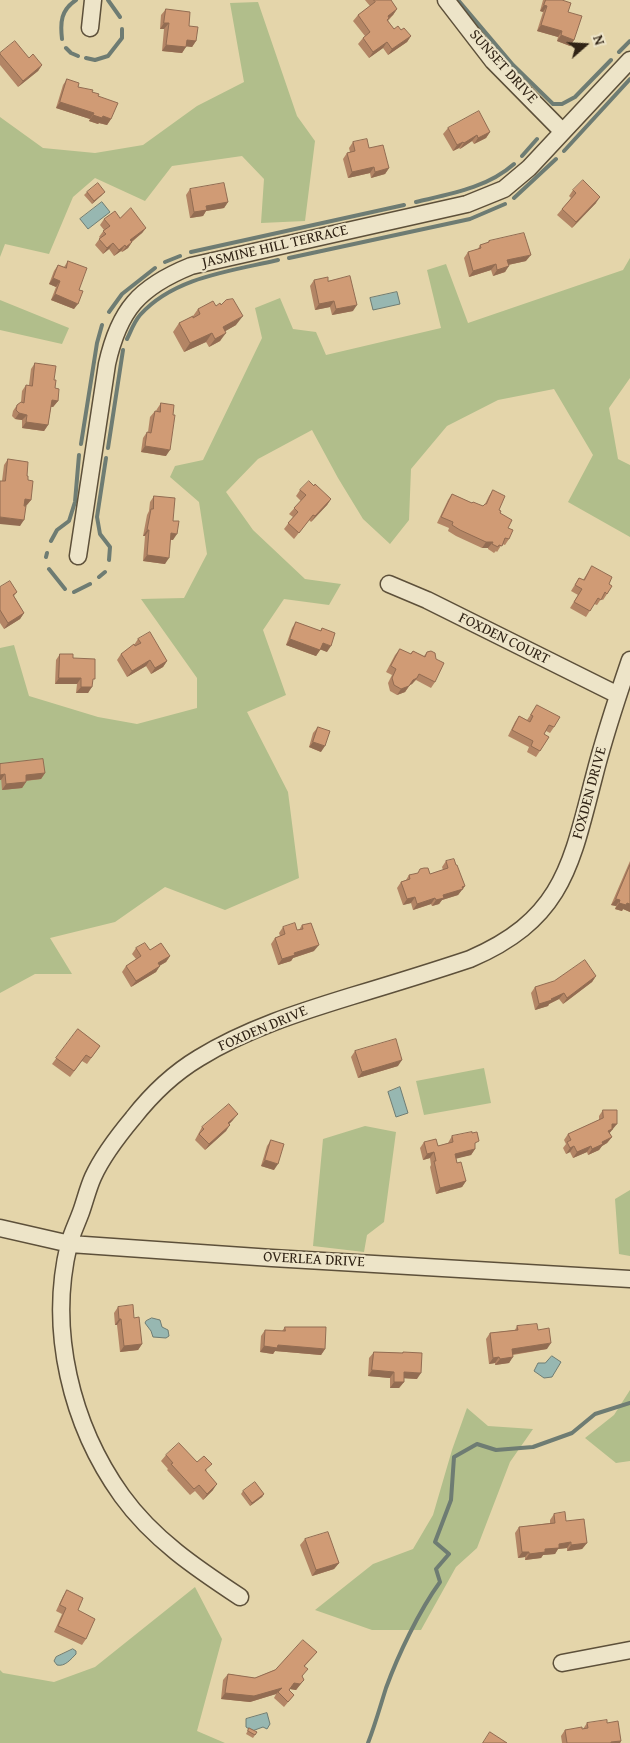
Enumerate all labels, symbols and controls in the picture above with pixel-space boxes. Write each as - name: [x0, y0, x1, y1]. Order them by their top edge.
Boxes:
- north arrow: [560, 20, 610, 70]
- street label: SUNSET DRIVE: [465, 26, 541, 108]
- text: N: [588, 32, 610, 48]
- street label: JASMINE HILL TERRACE: [200, 221, 350, 273]
- street label: FOXDEN COURT: [456, 609, 552, 669]
- street label: FOXDEN DRIVE: [569, 745, 611, 841]
- street label: FOXDEN DRIVE: [216, 1002, 310, 1056]
- street label: OVERLEA DRIVE: [263, 1248, 365, 1272]

